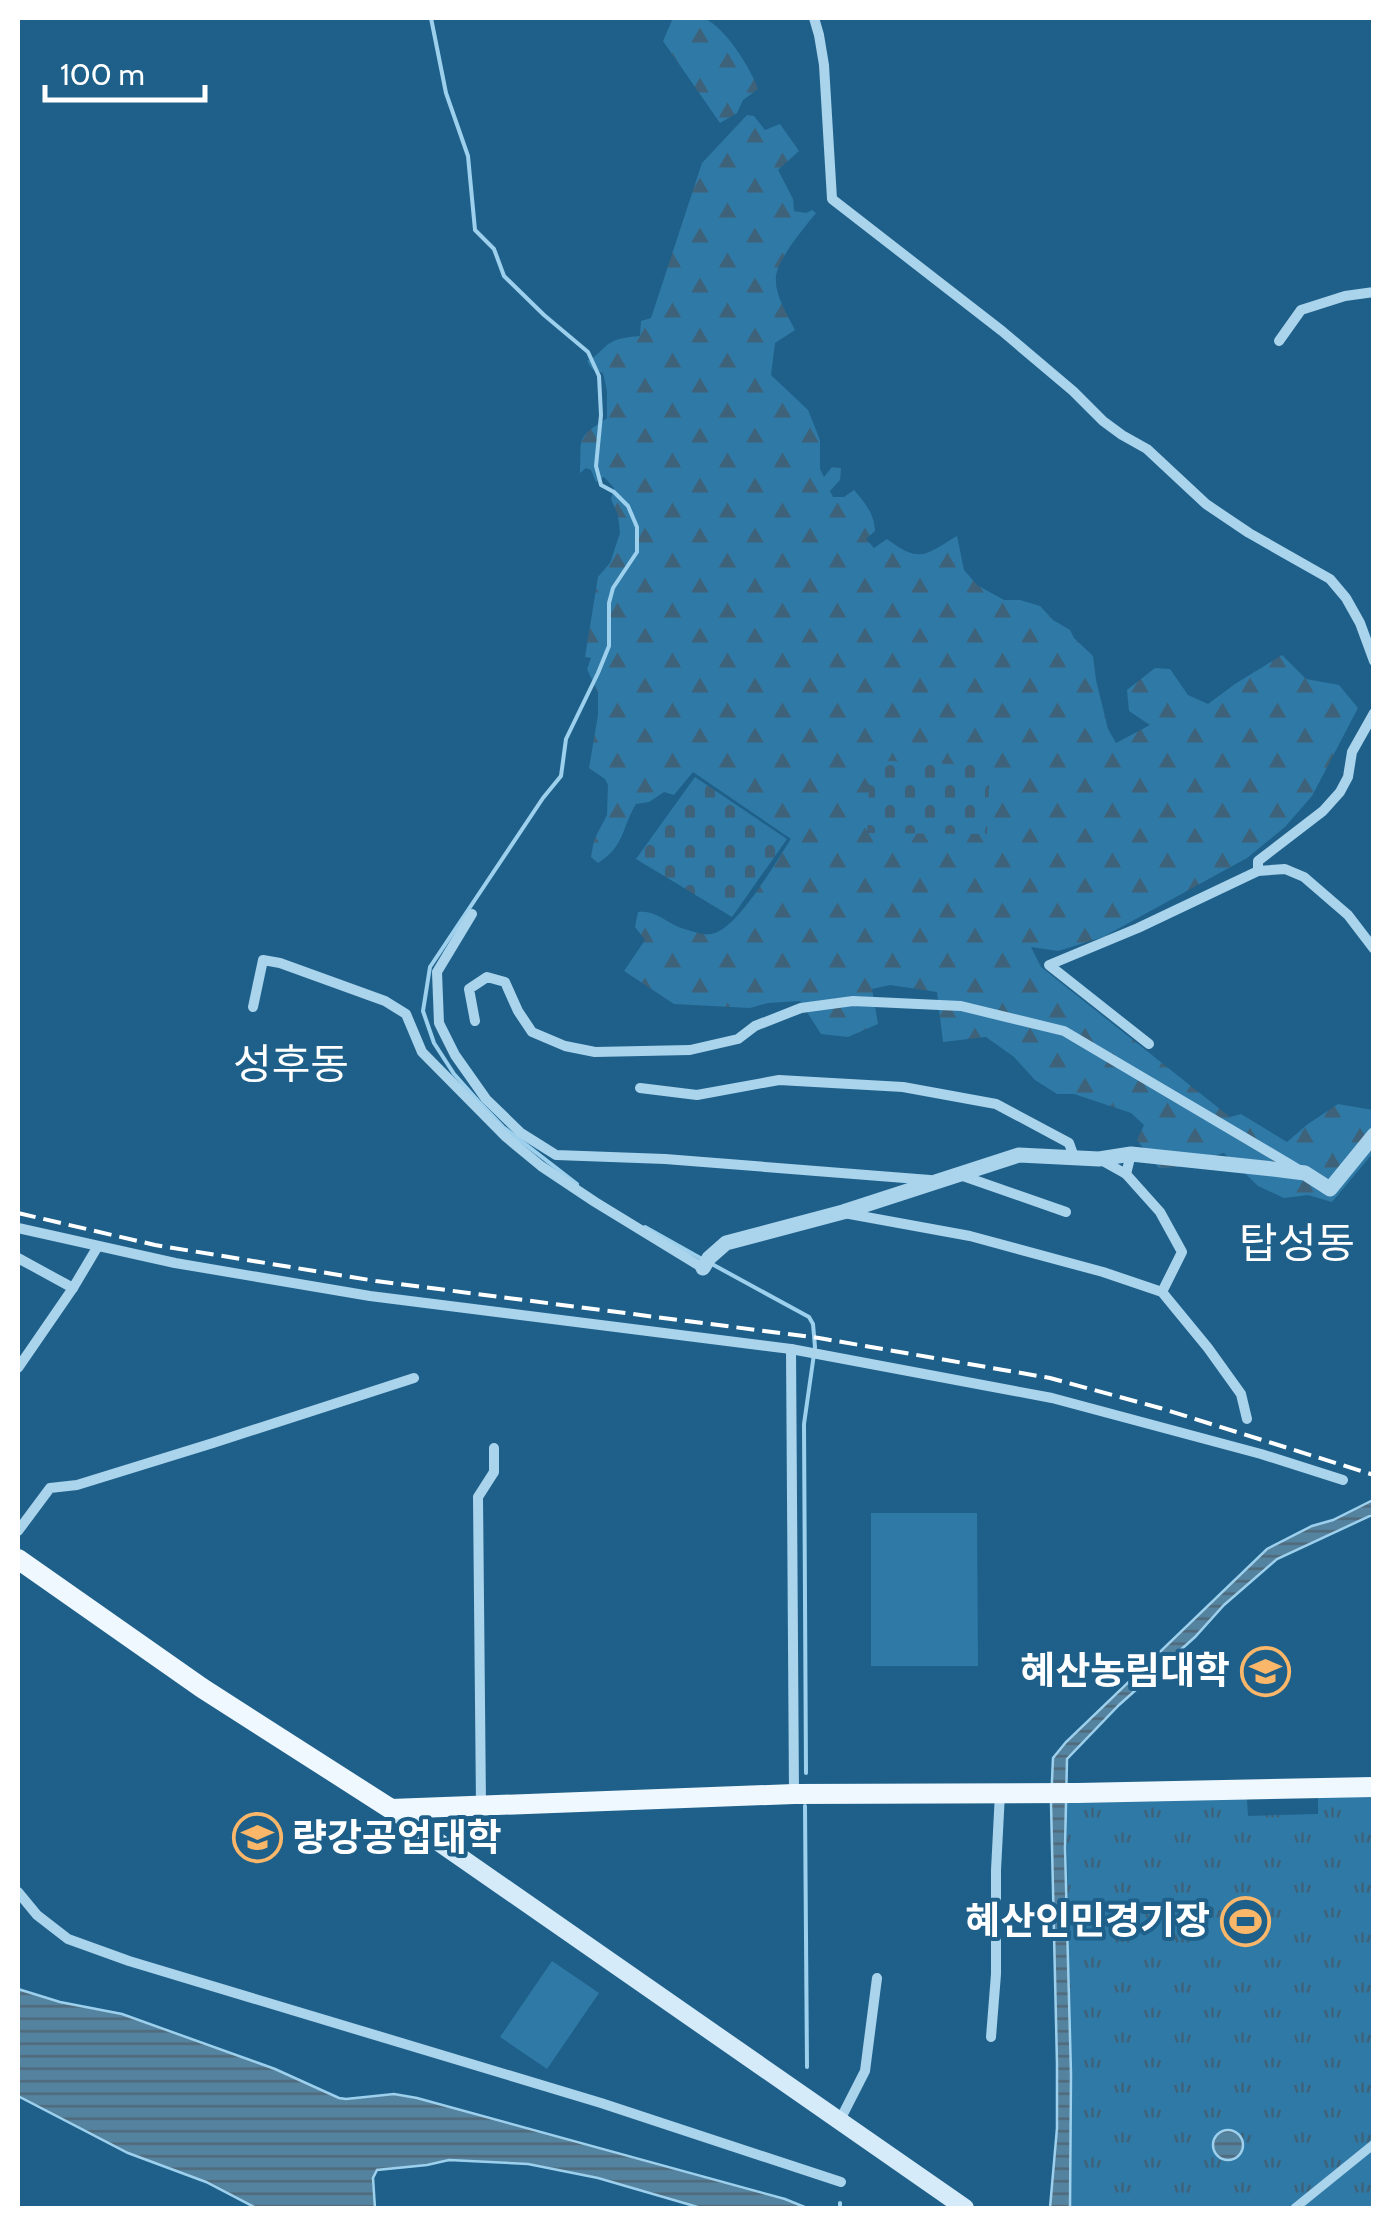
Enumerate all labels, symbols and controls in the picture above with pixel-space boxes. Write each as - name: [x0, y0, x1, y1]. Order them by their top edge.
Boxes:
- scale bar: [45, 40, 205, 102]
- text: 100 m: [60, 56, 145, 93]
- district label: 성후동: [233, 1038, 349, 1090]
- district label: 탑성동: [1239, 1217, 1355, 1269]
- school or university icon: 혜산농림대학: [1239, 1645, 1291, 1697]
- place label: 혜산농림대학: [1020, 1647, 1230, 1694]
- school or university icon: 량강공업대학: [231, 1812, 283, 1864]
- place label: 량강공업대학: [292, 1814, 502, 1861]
- sports icon: 혜산인민경기장: [1219, 1895, 1271, 1947]
- place label: 혜산인민경기장: [965, 1897, 1210, 1944]

